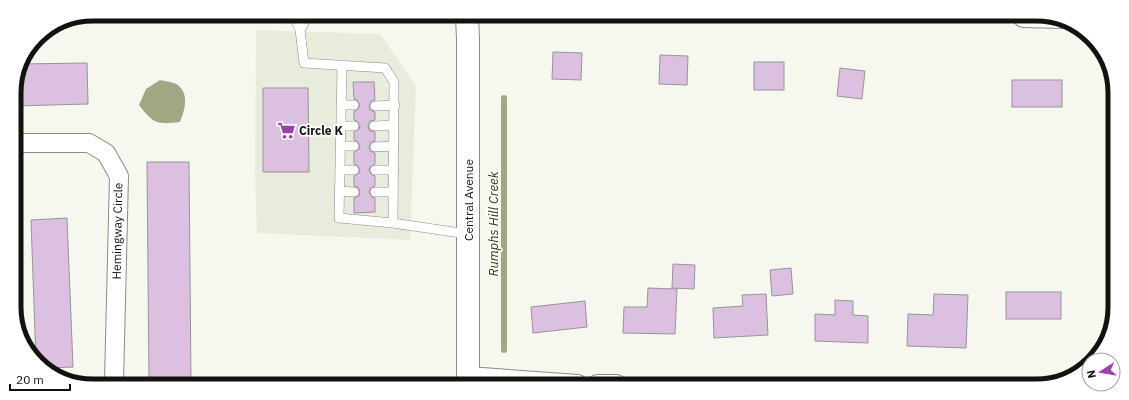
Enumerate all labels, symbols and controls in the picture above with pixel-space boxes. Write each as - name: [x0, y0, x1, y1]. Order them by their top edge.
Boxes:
- supermarket icon: Circle K: [276, 120, 296, 140]
- place label: Circle K: [299, 123, 343, 138]
- street label: Central Avenue: [461, 159, 476, 241]
- water label: Rumphs Hill Creek: [485, 171, 502, 276]
- street label: Hemingway Circle: [109, 182, 125, 279]
- north arrow: [1081, 352, 1121, 392]
- scale bar: [10, 366, 70, 392]
- text: N: [1084, 369, 1099, 379]
- text: 20 m: [16, 372, 44, 387]

